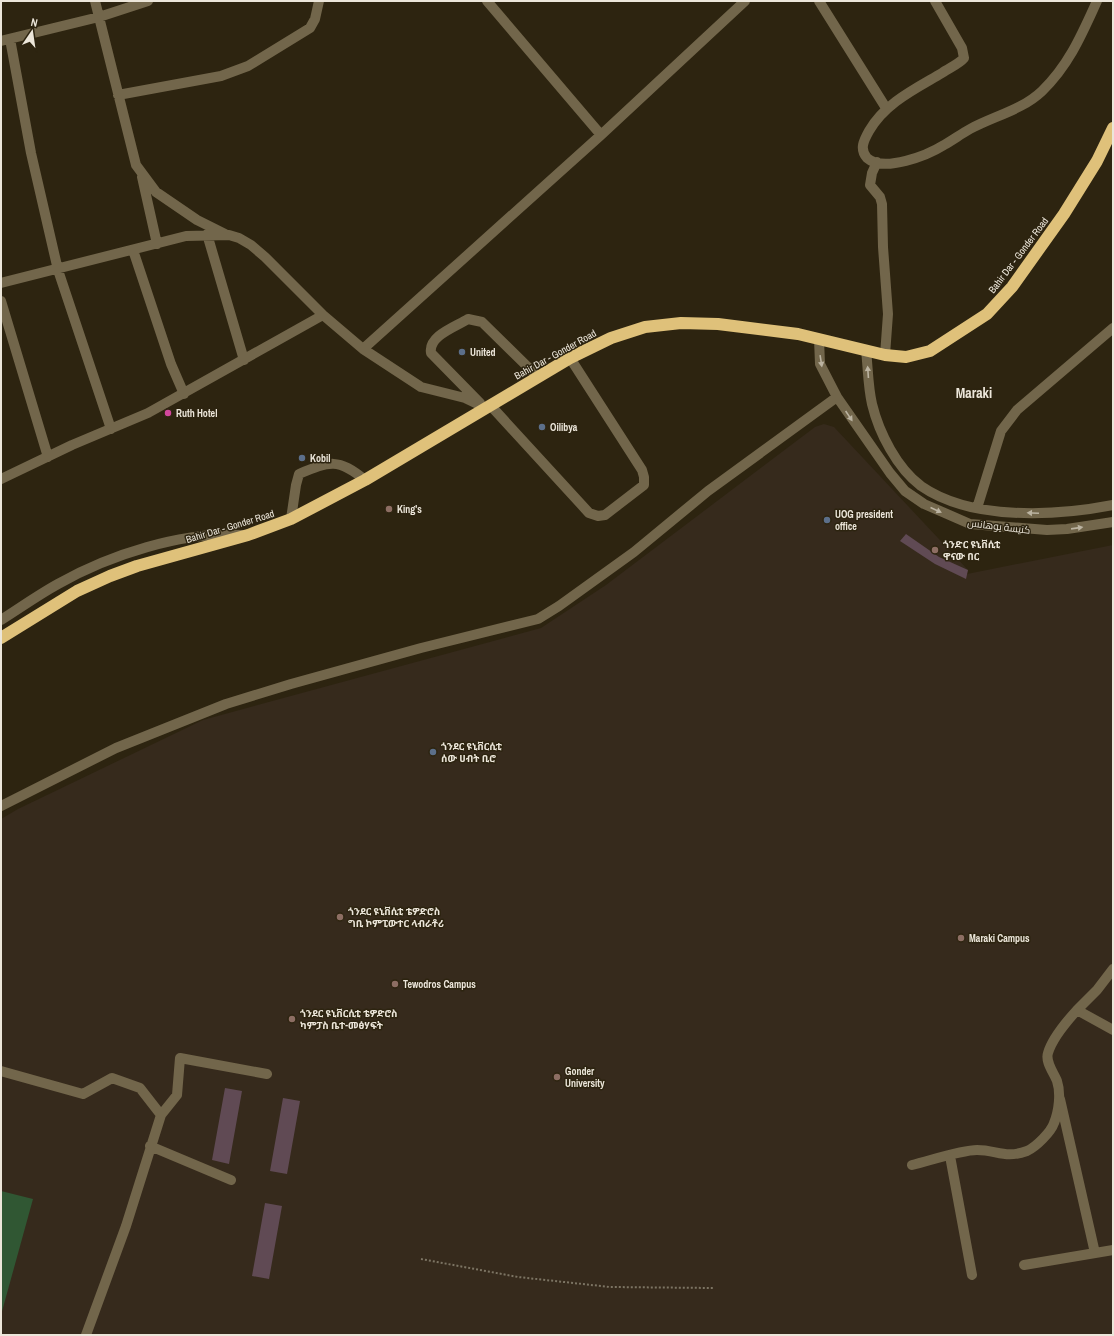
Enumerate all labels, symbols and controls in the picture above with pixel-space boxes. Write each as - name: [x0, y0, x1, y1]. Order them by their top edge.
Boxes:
- north arrow: [12, 12, 52, 52]
- text: N: [30, 15, 39, 30]
- street label: Bahir Dar - Gonder Road: [986, 215, 1051, 296]
- street label: Bahir Dar - Gonder Road: [512, 327, 598, 382]
- place label: United: [470, 346, 496, 359]
- marker: United: [457, 347, 467, 357]
- one-way arrow: [818, 355, 824, 368]
- one-way arrow: [865, 366, 871, 378]
- district label: Maraki: [956, 384, 992, 402]
- place label: Ruth Hotel: [176, 407, 217, 420]
- marker: Ruth Hotel: [163, 408, 173, 418]
- one-way arrow: [846, 410, 853, 422]
- place label: Oilibya: [550, 421, 578, 434]
- marker: Oilibya: [537, 422, 547, 432]
- place label: Kobil: [310, 452, 331, 465]
- marker: Kobil: [297, 453, 307, 463]
- place label: King's: [397, 503, 422, 516]
- marker: King's: [384, 504, 394, 514]
- street label: Bahir Dar - Gonder Road: [184, 507, 276, 546]
- one-way arrow: [931, 507, 943, 513]
- place label: UOG president office: [835, 508, 893, 533]
- one-way arrow: [1026, 510, 1039, 516]
- marker: UOG president office: [822, 515, 832, 525]
- street label: كنيسة يوهانس: [967, 516, 1031, 537]
- one-way arrow: [1071, 525, 1083, 531]
- place label: ጎንድር ዩኒቨሲቲ ዋናው በር: [943, 538, 1001, 563]
- marker: ጎንድር ዩኒቨሲቲ ዋናው በር: [930, 545, 940, 555]
- place label: ጎንደር ዩኒቨርሲቲ ሰው ሀብት ቢሮ: [441, 740, 503, 765]
- marker: ጎንደር ዩኒቨርሲቲ ሰው ሀብት ቢሮ: [428, 747, 438, 757]
- place label: ጎንደር ዩኒቨሲቲ ቴዎድሮስ ግቢ ኮምፒውተር ላብራቶሪ: [348, 905, 444, 930]
- marker: ጎንደር ዩኒቨሲቲ ቴዎድሮስ ግቢ ኮምፒውተር ላብራቶሪ: [335, 912, 345, 922]
- place label: Maraki Campus: [969, 932, 1030, 945]
- marker: Maraki Campus: [956, 933, 966, 943]
- place label: Tewodros Campus: [403, 978, 476, 991]
- marker: Tewodros Campus: [390, 979, 400, 989]
- place label: ጎንደር ዩኒቨርሲቲ ቴዎድሮስ ካምፓስ ቤተ-መፅሃፍት: [300, 1007, 398, 1032]
- marker: ጎንደር ዩኒቨርሲቲ ቴዎድሮስ ካምፓስ ቤተ-መፅሃፍት: [287, 1014, 297, 1024]
- place label: Gonder University: [565, 1065, 605, 1090]
- marker: Gonder University: [552, 1072, 562, 1082]

